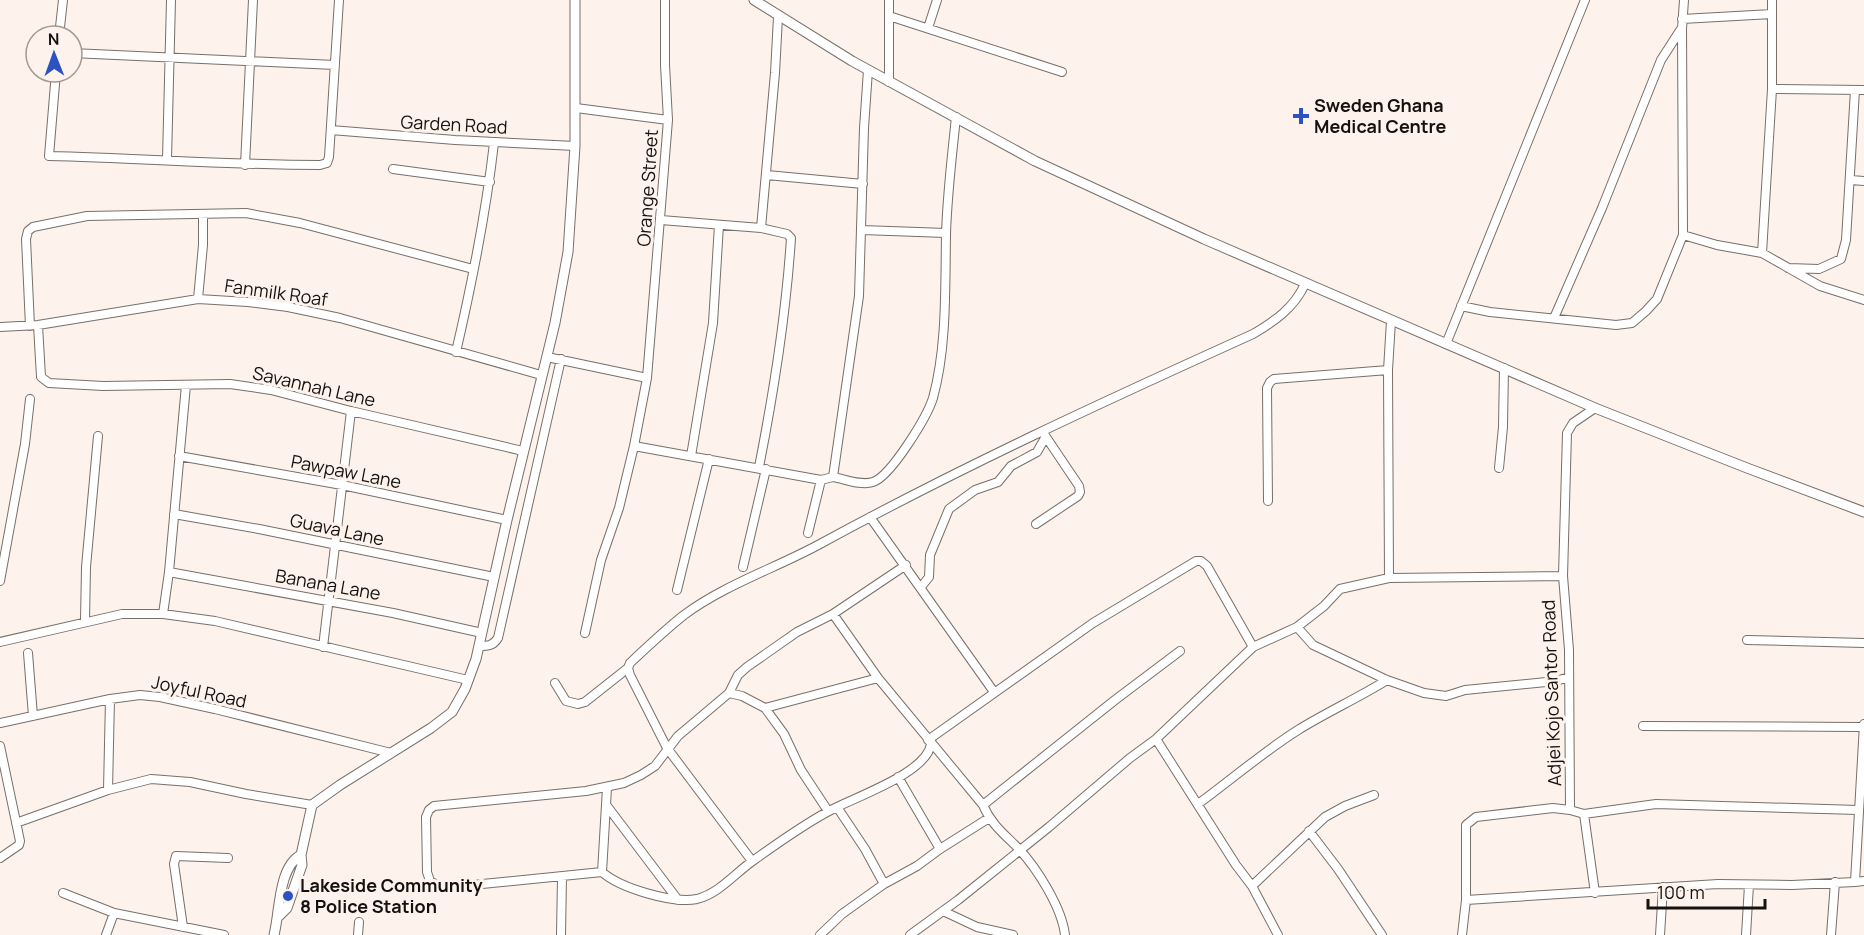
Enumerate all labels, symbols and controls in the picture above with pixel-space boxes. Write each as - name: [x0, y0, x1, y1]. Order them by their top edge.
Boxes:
- north arrow: [24, 24, 84, 84]
- text: N: [48, 28, 60, 50]
- place label: Sweden Ghana Medical Centre: [1314, 93, 1447, 138]
- marker: Sweden Ghana Medical Centre: [1292, 107, 1310, 125]
- street label: Garden Road: [400, 109, 508, 139]
- street label: Orange Street: [631, 128, 663, 247]
- street label: Fanmilk Roaf: [223, 273, 330, 311]
- street label: Savannah Lane: [250, 360, 378, 412]
- street label: Pawpaw Lane: [289, 449, 403, 493]
- street label: Guava Lane: [288, 507, 386, 551]
- street label: Banana Lane: [274, 563, 383, 605]
- street label: Adjei Kojo Santor Road: [1536, 600, 1566, 787]
- street label: Joyful Road: [150, 669, 249, 713]
- scale bar: [1648, 872, 1765, 910]
- place label: Lakeside Community 8 Police Station: [300, 873, 483, 918]
- text: 100 m: [1657, 880, 1705, 904]
- marker: Lakeside Community 8 Police Station: [281, 889, 295, 903]

